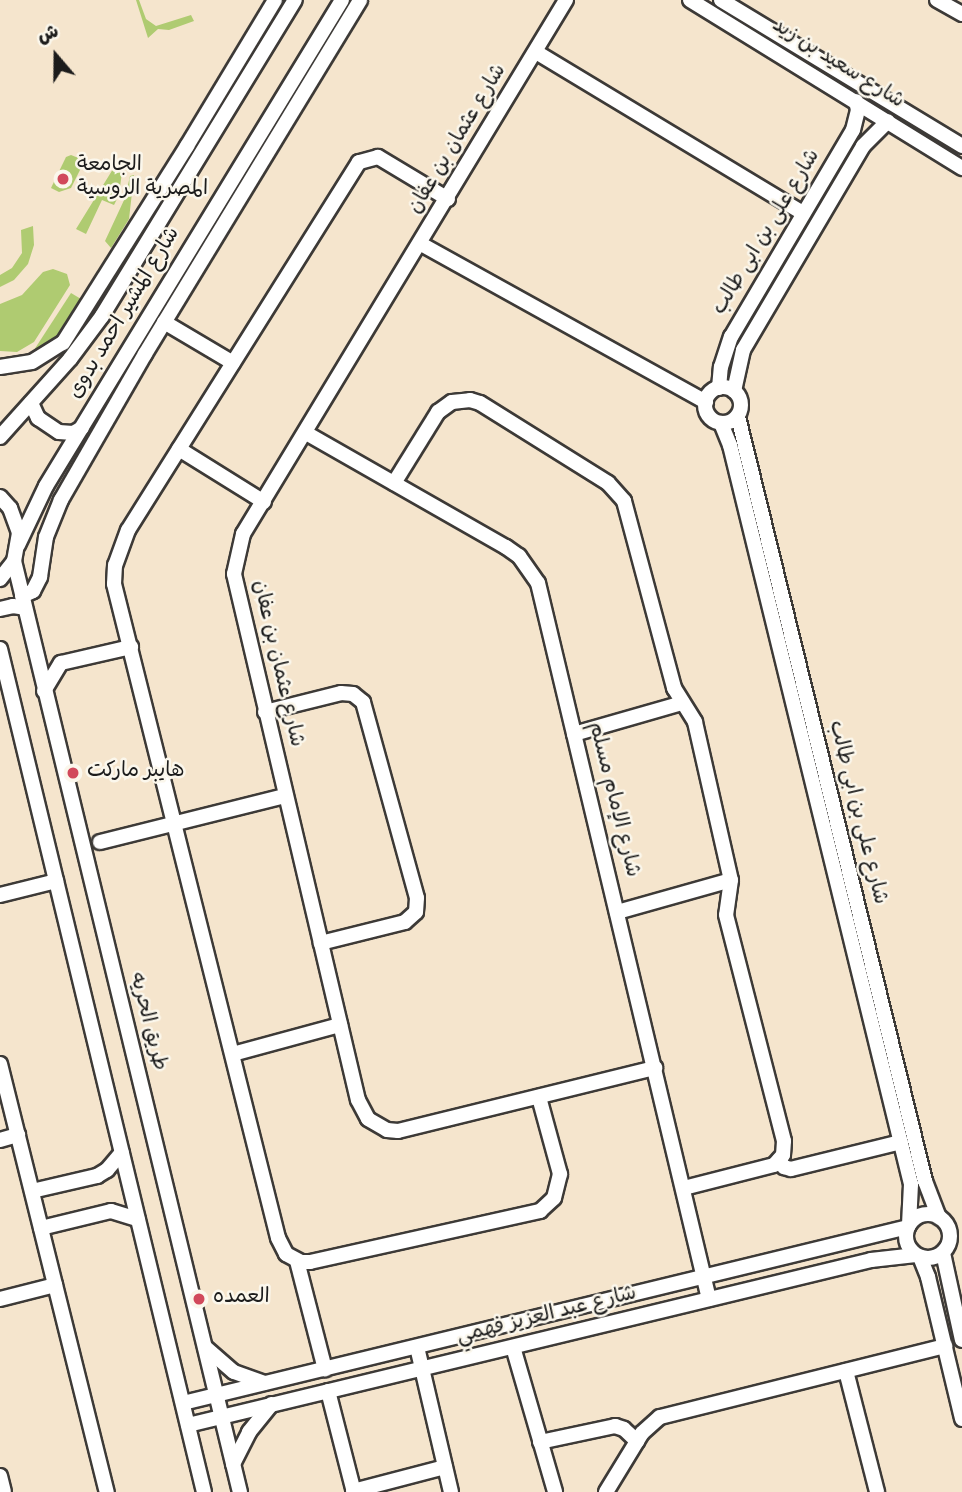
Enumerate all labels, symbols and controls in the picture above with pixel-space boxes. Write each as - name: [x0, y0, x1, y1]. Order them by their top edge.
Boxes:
- street label: شارع سعيد بن زيد: [766, 14, 908, 116]
- north arrow: [21, 21, 91, 91]
- text: ش: [35, 21, 62, 50]
- street label: شارع عثمان بن عفان: [404, 61, 514, 219]
- street label: شارع على بن ابى طالب: [709, 146, 827, 320]
- place label: الجامعة المصرية الروسية: [77, 154, 208, 204]
- marker: الجامعة المصرية الروسية: [55, 171, 71, 187]
- street label: شارع المشير احمد بدوى: [65, 224, 187, 404]
- street label: شارع عثمان بن عفان: [245, 578, 307, 750]
- street label: شارع على بن ابى طالب: [821, 718, 891, 908]
- street label: شارع الإمام مسلم: [581, 720, 643, 880]
- place label: هايبر ماركت: [87, 760, 184, 786]
- marker: هايبر ماركت: [65, 765, 81, 781]
- street label: طريق الحريه: [122, 970, 170, 1074]
- street label: شارع عبد العزيز فهمي: [455, 1282, 639, 1352]
- place label: العمده: [213, 1286, 270, 1312]
- marker: العمده: [191, 1291, 207, 1307]

